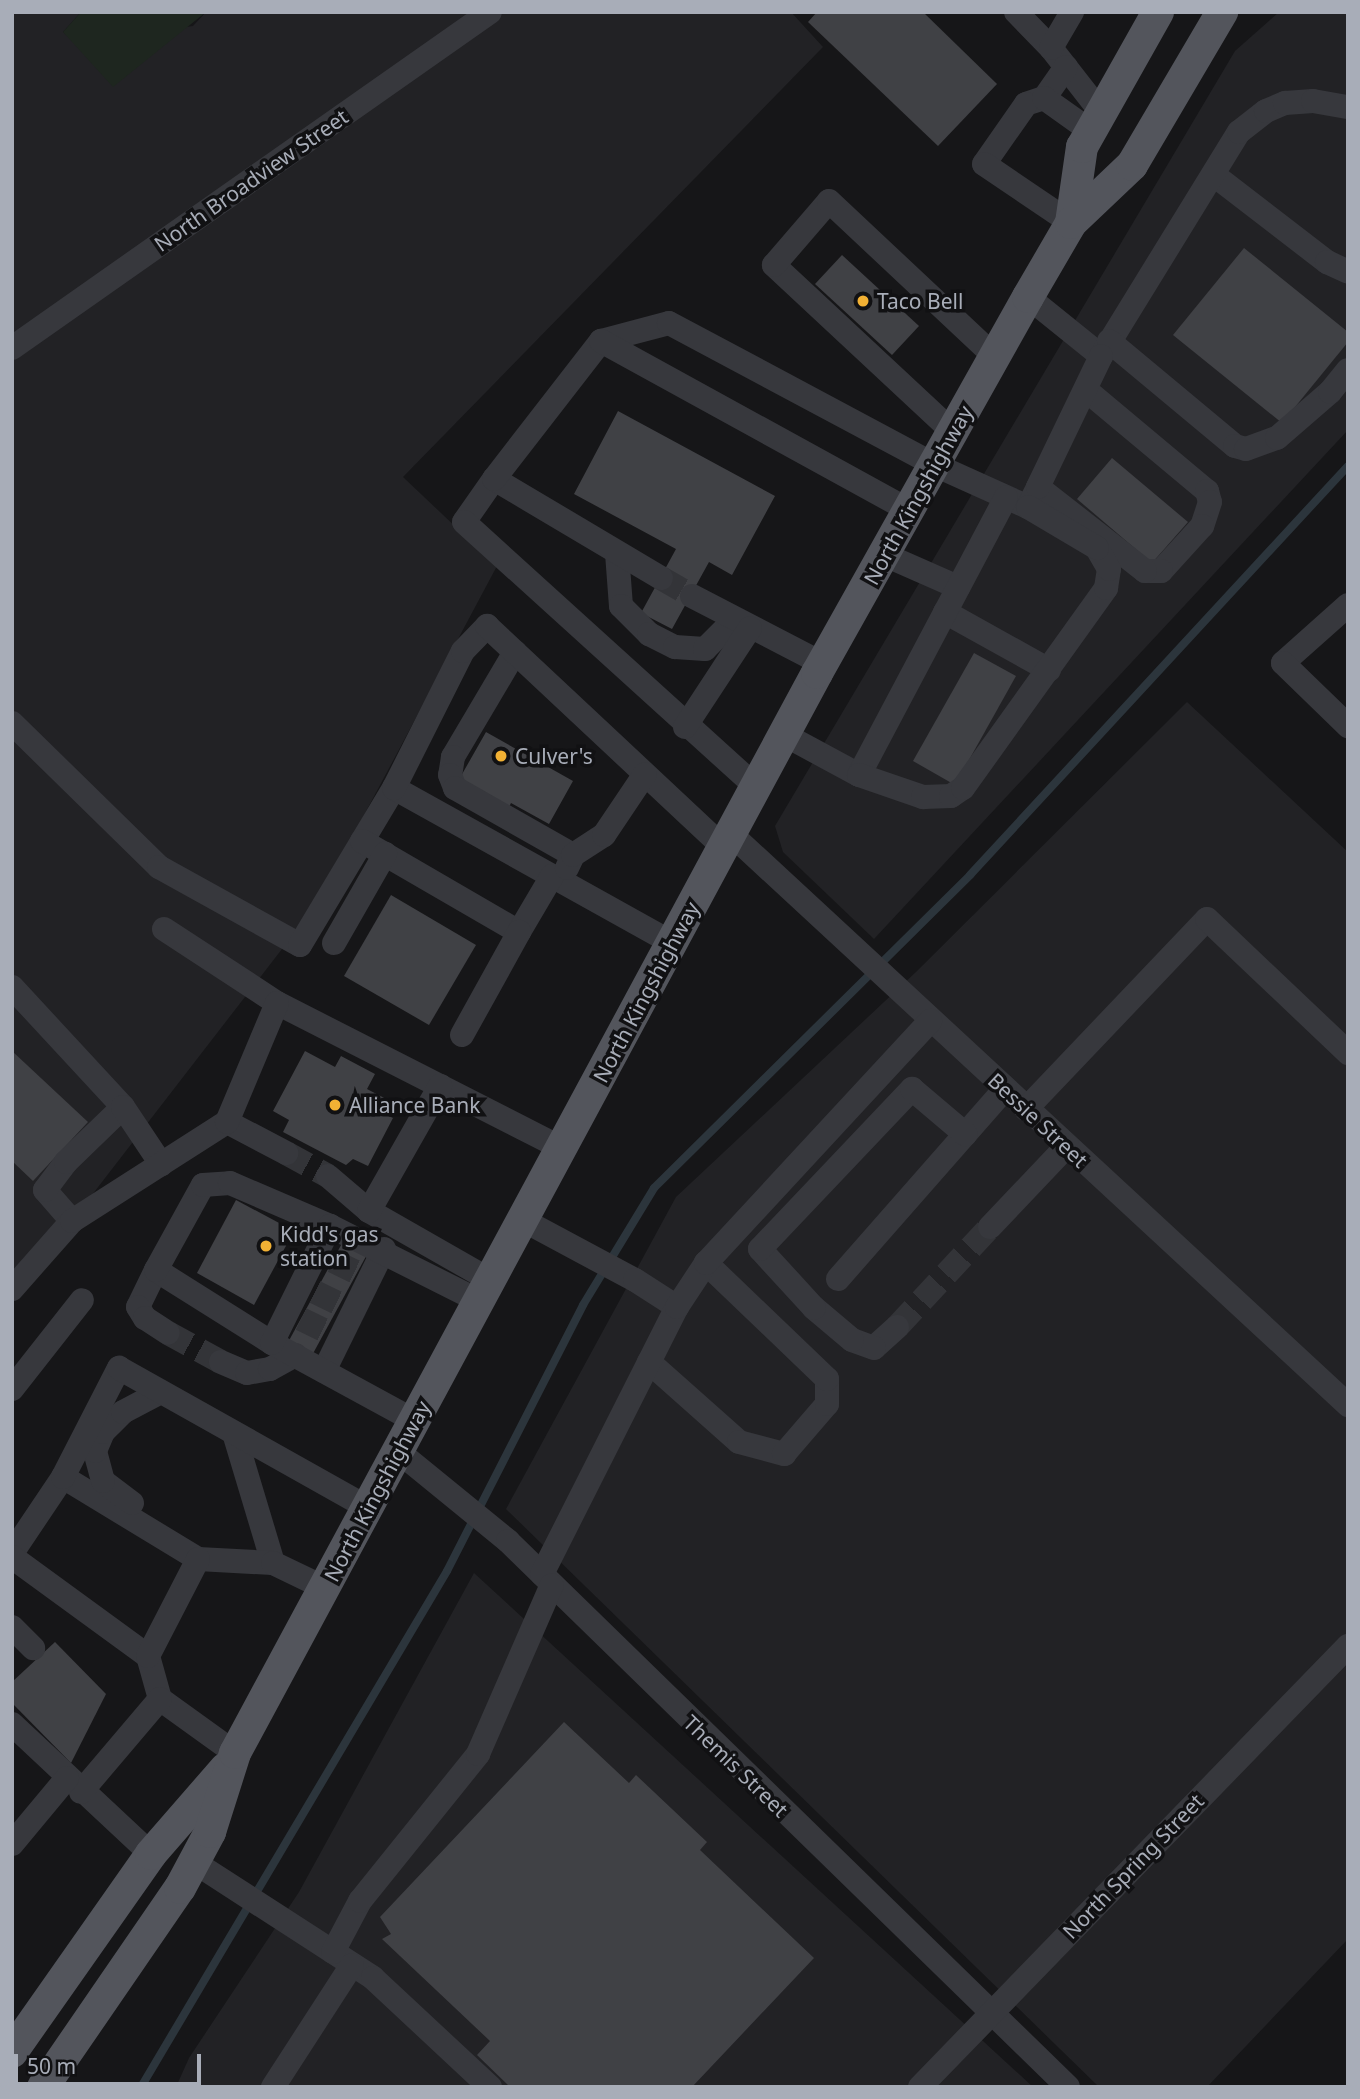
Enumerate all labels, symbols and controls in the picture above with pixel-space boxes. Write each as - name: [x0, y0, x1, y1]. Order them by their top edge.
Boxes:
- street label: North Broadview Street: [149, 103, 353, 257]
- place label: Taco Bell: [877, 288, 963, 314]
- marker: Taco Bell: [855, 293, 871, 309]
- street label: North Kingshighway: [858, 401, 978, 589]
- place label: Culver's: [515, 743, 593, 769]
- marker: Culver's: [493, 748, 509, 764]
- street label: North Kingshighway: [588, 897, 704, 1087]
- street label: Bessie Street: [983, 1067, 1093, 1173]
- place label: Alliance Bank: [349, 1092, 480, 1118]
- marker: Alliance Bank: [327, 1097, 343, 1113]
- place label: Kidd's gas station: [280, 1221, 379, 1271]
- marker: Kidd's gas station: [258, 1238, 274, 1254]
- street label: North Kingshighway: [319, 1396, 435, 1586]
- street label: Themis Street: [678, 1710, 794, 1822]
- street label: North Spring Street: [1057, 1788, 1209, 1944]
- scale bar: [18, 2039, 205, 2084]
- text: 50 m: [27, 2052, 76, 2080]

